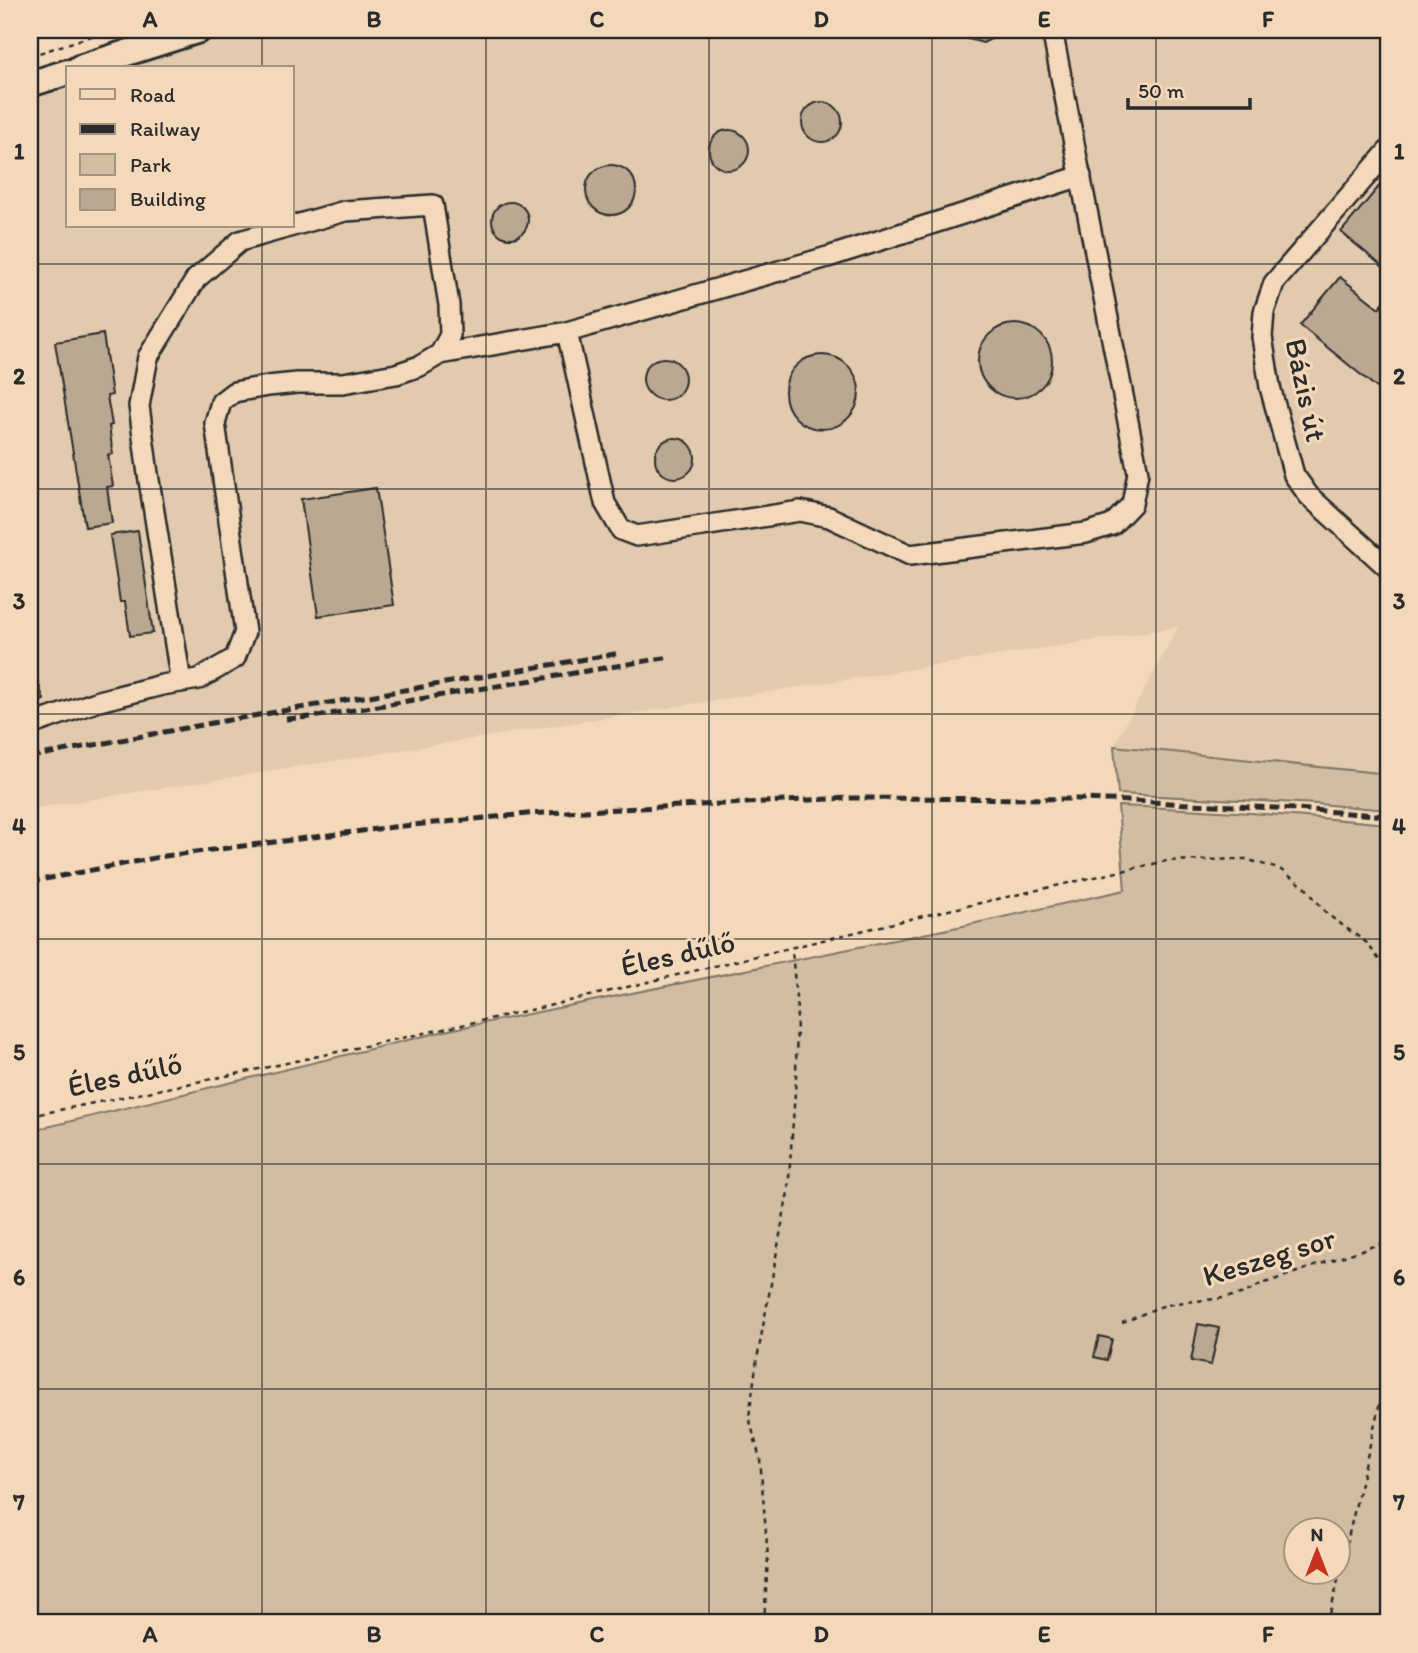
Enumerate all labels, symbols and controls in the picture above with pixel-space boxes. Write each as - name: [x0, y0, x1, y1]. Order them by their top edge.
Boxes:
- text: A: [142, 5, 158, 33]
- text: B: [367, 5, 382, 33]
- text: C: [590, 5, 605, 33]
- text: D: [813, 5, 829, 33]
- text: E: [1038, 5, 1051, 33]
- text: F: [1262, 5, 1275, 33]
- legend: [66, 66, 294, 228]
- scale bar: [1128, 66, 1250, 110]
- text: 50 m: [1138, 78, 1185, 103]
- text: Road: [130, 82, 176, 107]
- text: Railway: [130, 116, 200, 141]
- text: 1: [14, 137, 25, 165]
- text: 1: [1394, 137, 1405, 165]
- text: Park: [130, 152, 172, 177]
- text: Building: [130, 186, 206, 211]
- street label: Bázis út: [1278, 335, 1335, 445]
- text: 2: [13, 362, 26, 390]
- text: 2: [1393, 362, 1406, 390]
- text: 3: [13, 587, 26, 615]
- text: 3: [1393, 587, 1406, 615]
- text: 4: [12, 812, 26, 840]
- text: 4: [1392, 812, 1406, 840]
- street label: Éles dűlő: [617, 922, 739, 985]
- text: 5: [13, 1038, 25, 1066]
- text: 5: [1393, 1038, 1405, 1066]
- street label: Éles dűlő: [64, 1044, 186, 1105]
- street label: Keszeg sor: [1198, 1219, 1340, 1294]
- text: 6: [13, 1263, 25, 1291]
- text: 6: [1393, 1263, 1405, 1291]
- text: 7: [12, 1488, 25, 1516]
- text: 7: [1392, 1488, 1405, 1516]
- north arrow: [1282, 1516, 1352, 1586]
- text: N: [1311, 1523, 1323, 1546]
- text: A: [142, 1620, 158, 1648]
- text: B: [367, 1620, 382, 1648]
- text: C: [590, 1620, 605, 1648]
- text: D: [813, 1620, 829, 1648]
- text: E: [1038, 1620, 1051, 1648]
- text: F: [1262, 1620, 1275, 1648]

